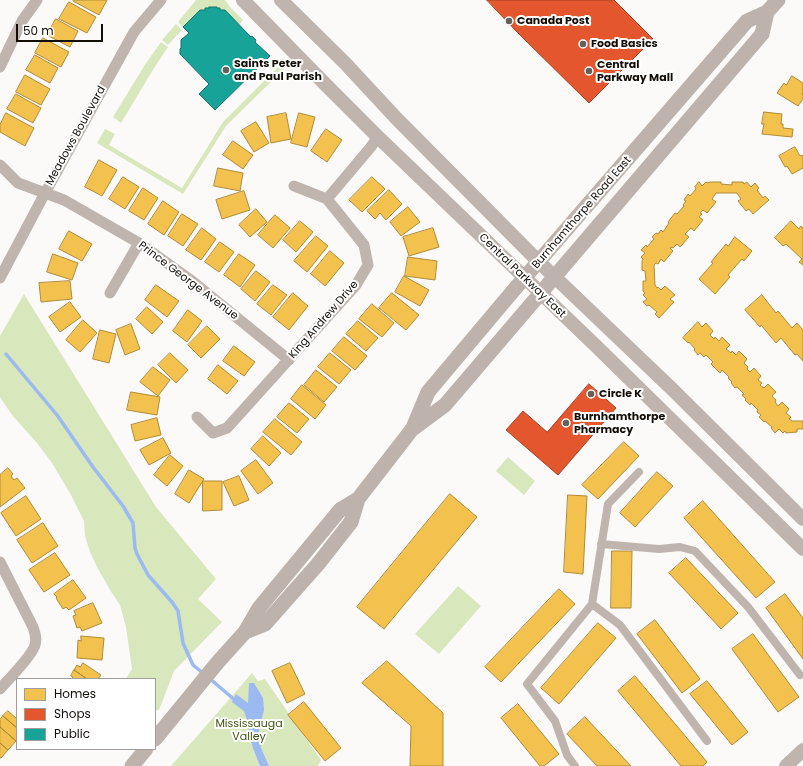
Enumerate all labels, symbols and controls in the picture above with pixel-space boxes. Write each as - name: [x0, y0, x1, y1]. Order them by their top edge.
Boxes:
- place label: Canada Post: [517, 14, 589, 28]
- scale bar: [18, 16, 105, 42]
- marker: Canada Post: [504, 16, 514, 26]
- text: 50 m: [23, 22, 54, 39]
- place label: Food Basics: [591, 37, 658, 51]
- marker: Food Basics: [578, 39, 588, 49]
- place label: Saints Peter and Paul Parish: [234, 57, 322, 83]
- place label: Central Parkway Mall: [597, 58, 673, 84]
- marker: Saints Peter and Paul Parish: [221, 65, 231, 75]
- marker: Central Parkway Mall: [584, 66, 594, 76]
- street label: Meadows Boulevard: [43, 84, 109, 188]
- street label: Burnhamthorpe Road East: [530, 154, 634, 272]
- street label: Central Parkway East: [476, 231, 568, 321]
- street label: Prince George Avenue: [135, 239, 241, 323]
- street label: King Andrew Drive: [287, 278, 361, 362]
- place label: Circle K: [599, 387, 642, 401]
- marker: Circle K: [586, 389, 596, 399]
- place label: Burnhamthorpe Pharmacy: [574, 410, 665, 436]
- marker: Burnhamthorpe Pharmacy: [561, 418, 571, 428]
- legend: [16, 678, 156, 750]
- text: Homes: [54, 685, 96, 702]
- text: Shops: [54, 705, 91, 722]
- park label: Mississauga Valley: [215, 717, 283, 743]
- text: Public: [54, 725, 90, 742]

